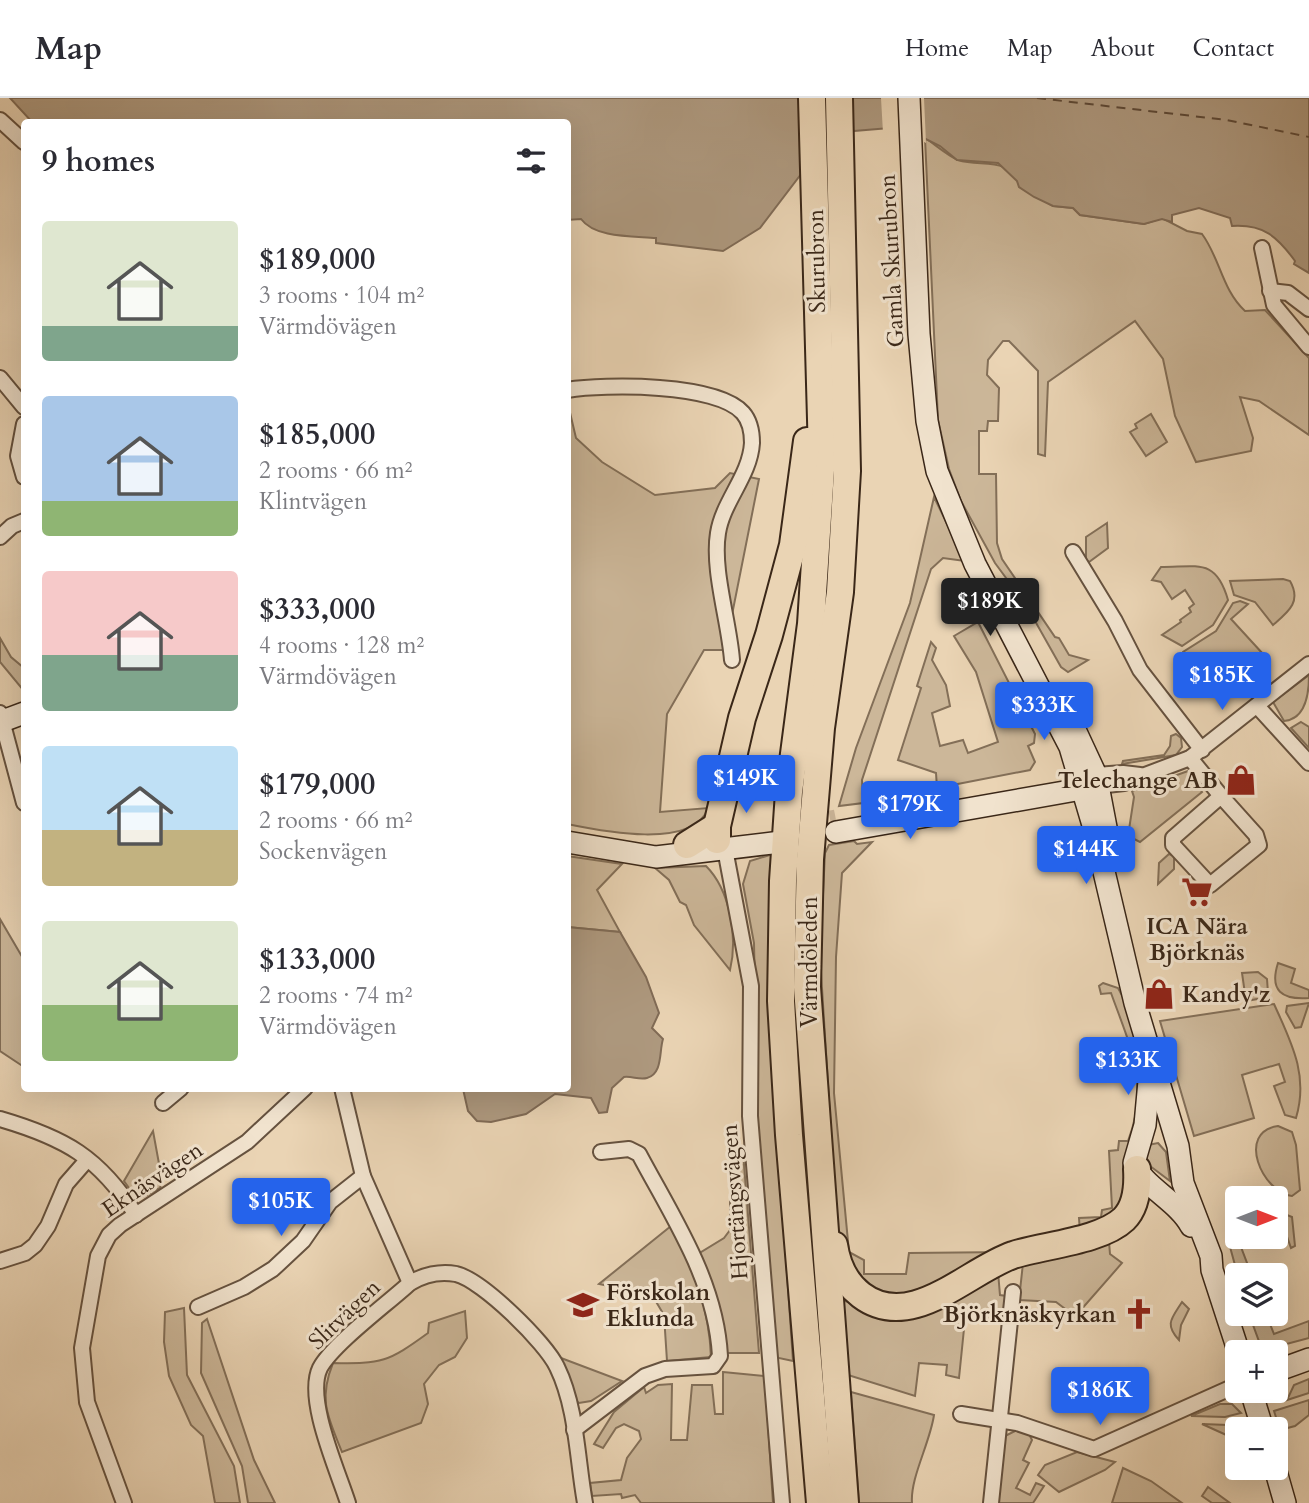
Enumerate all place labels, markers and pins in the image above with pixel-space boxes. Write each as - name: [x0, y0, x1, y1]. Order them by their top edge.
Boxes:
- pin: $189K: [941, 578, 1039, 638]
- pin: $185K: [1173, 652, 1271, 712]
- pin: $333K: [995, 682, 1093, 742]
- pin: $149K: [697, 756, 795, 815]
- shop icon: Telechange AB: [1224, 763, 1258, 797]
- place label: Telechange AB: [1058, 765, 1218, 796]
- pin: $179K: [861, 782, 959, 841]
- pin: $144K: [1037, 826, 1135, 886]
- supermarket icon: ICA Nära Björknäs: [1180, 875, 1214, 909]
- place label: ICA Nära Björknäs: [1146, 911, 1248, 968]
- shop icon: Kandy'z: [1142, 977, 1176, 1011]
- place label: Kandy'z: [1182, 979, 1270, 1010]
- pin: $133K: [1079, 1038, 1177, 1097]
- pin: $105K: [232, 1178, 330, 1238]
- place label: Förskolan Eklunda: [606, 1277, 710, 1334]
- school or university icon: Förskolan Eklunda: [566, 1288, 600, 1322]
- church icon: Björknäskyrkan: [1122, 1297, 1156, 1331]
- place label: Björknäskyrkan: [943, 1299, 1116, 1330]
- pin: $186K: [1051, 1368, 1149, 1427]

